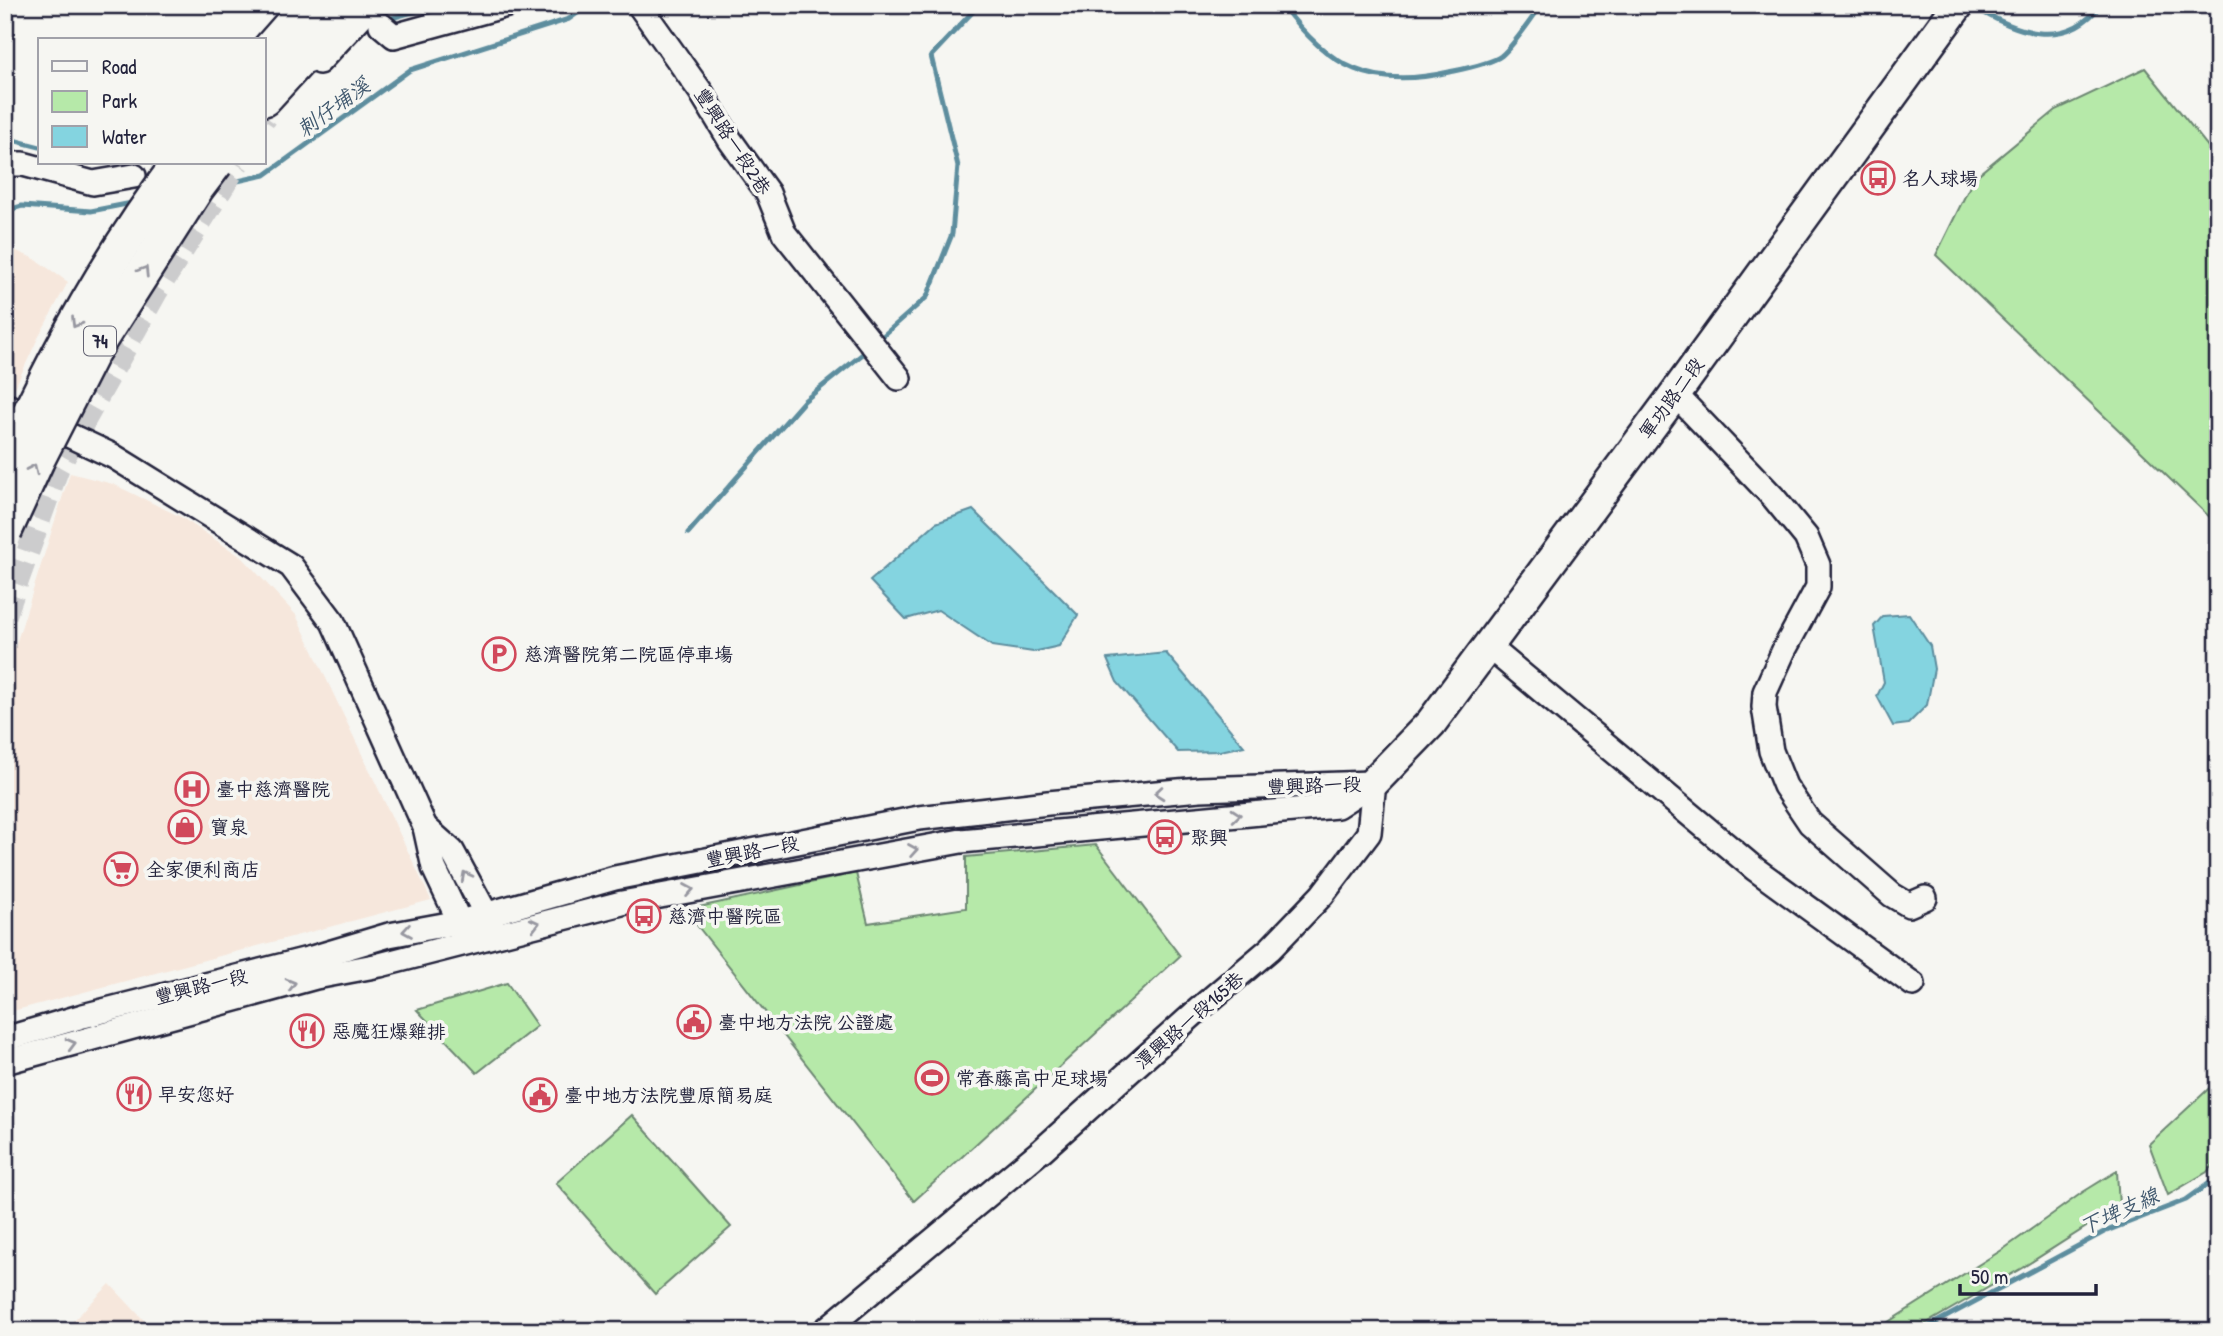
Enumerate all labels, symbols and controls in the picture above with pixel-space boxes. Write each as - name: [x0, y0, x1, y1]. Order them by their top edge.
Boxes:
- legend: [38, 38, 266, 164]
- text: Road: [102, 52, 136, 81]
- water label: 刺仔埔溪: [290, 70, 376, 143]
- street label: 豐興路一段2巷: [689, 82, 777, 200]
- text: Park: [102, 86, 137, 115]
- text: Water: [102, 122, 147, 151]
- bus stop icon: 名人球場: [1859, 159, 1897, 197]
- place label: 名人球場: [1902, 165, 1978, 191]
- one-way arrow: [136, 266, 149, 279]
- one-way arrow: [71, 315, 84, 328]
- road number: 74: [84, 326, 116, 356]
- street label: 軍功路二段: [1633, 352, 1709, 444]
- one-way arrow: [25, 464, 39, 476]
- parking icon: 慈濟醫院第二院區停車塲: [480, 635, 518, 673]
- place label: 慈濟醫院第二院區停車塲: [524, 641, 733, 667]
- hospital icon: 臺中慈濟醫院: [173, 770, 211, 808]
- street label: 豐興路一段: [1266, 770, 1362, 800]
- place label: 臺中慈濟醫院: [216, 776, 330, 802]
- one-way arrow: [1153, 785, 1164, 800]
- shop icon: 寶泉: [166, 808, 204, 846]
- one-way arrow: [1231, 808, 1242, 823]
- place label: 寶泉: [210, 814, 248, 840]
- bus stop icon: 聚興: [1146, 818, 1184, 856]
- place label: 聚興: [1190, 824, 1228, 850]
- street label: 豐興路一段: [703, 829, 801, 873]
- one-way arrow: [907, 843, 919, 858]
- supermarket icon: 全家便利商店: [102, 850, 140, 888]
- place label: 全家便利商店: [146, 856, 260, 882]
- one-way arrow: [461, 871, 474, 884]
- one-way arrow: [683, 884, 695, 899]
- bus stop icon: 慈濟中醫院區: [625, 897, 663, 935]
- place label: 慈濟中醫院區: [668, 903, 782, 929]
- one-way arrow: [529, 918, 541, 932]
- one-way arrow: [401, 923, 413, 938]
- street label: 豐興路一段: [152, 962, 250, 1010]
- street label: 潭興路一段165巷: [1129, 965, 1249, 1075]
- one-way arrow: [284, 977, 296, 992]
- public building icon: 臺中地方法院 公證處: [675, 1003, 713, 1041]
- place label: 臺中地方法院 公證處: [718, 1009, 893, 1035]
- restaurant icon: 惡魔狂爆雞排: [288, 1012, 326, 1050]
- place label: 惡魔狂爆雞排: [332, 1018, 446, 1044]
- one-way arrow: [65, 1037, 77, 1052]
- sports icon: 常春藤高中足球場: [913, 1059, 951, 1097]
- place label: 常春藤高中足球場: [956, 1065, 1108, 1091]
- restaurant icon: 早安您好: [115, 1075, 153, 1113]
- public building icon: 臺中地方法院豐原簡易庭: [521, 1076, 559, 1114]
- place label: 早安您好: [158, 1081, 234, 1107]
- place label: 臺中地方法院豐原簡易庭: [564, 1082, 773, 1108]
- water label: 下埤支線: [2075, 1180, 2164, 1241]
- scale bar: [1960, 1252, 2097, 1296]
- text: 50 m: [1971, 1262, 2008, 1291]

